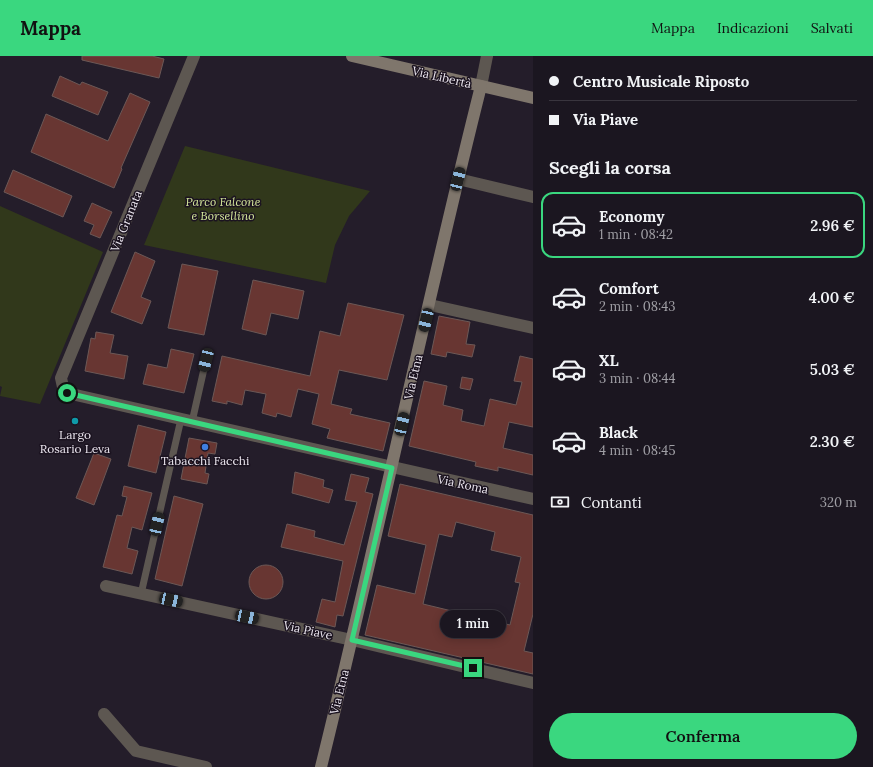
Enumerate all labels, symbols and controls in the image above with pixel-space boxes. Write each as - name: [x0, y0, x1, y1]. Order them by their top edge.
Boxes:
- text: Mappa: [20, 16, 81, 40]
- text: Mappa: [651, 19, 695, 37]
- text: Indicazioni: [717, 19, 789, 37]
- text: Salvati: [811, 19, 853, 37]
- street label: Via Libertà: [410, 63, 473, 91]
- text: Centro Musicale Riposto: [573, 72, 749, 91]
- text: Via Piave: [573, 110, 638, 129]
- text: Scegli la corsa: [549, 156, 671, 179]
- car: [449, 166, 467, 192]
- street label: Via Granata: [106, 188, 145, 255]
- park label: Parco Falcone e Borsellino: [186, 194, 261, 223]
- icon: car: [551, 207, 587, 243]
- text: Economy: [599, 207, 664, 226]
- text: 2.96 €: [810, 216, 855, 235]
- text: 1 min · 08:42: [599, 226, 673, 243]
- icon: car: [551, 279, 587, 315]
- text: Comfort: [599, 279, 659, 298]
- text: 4.00 €: [809, 288, 855, 307]
- text: 2 min · 08:43: [599, 298, 676, 315]
- car: [417, 307, 435, 333]
- car: [197, 347, 215, 373]
- icon: car: [551, 351, 587, 387]
- text: XL: [599, 351, 619, 370]
- street label: Via Etna: [400, 353, 425, 402]
- text: 5.03 €: [810, 360, 855, 379]
- text: 3 min · 08:44: [599, 370, 676, 387]
- route start: [58, 384, 76, 402]
- car: [393, 411, 411, 437]
- marker: Largo Rosario Leva: [70, 416, 80, 426]
- icon: car: [551, 423, 587, 459]
- text: Black: [599, 423, 638, 442]
- place label: Largo Rosario Leva: [40, 427, 110, 456]
- text: 2.30 €: [810, 432, 855, 451]
- marker: Tabacchi Facchi: [200, 442, 210, 452]
- text: 4 min · 08:45: [599, 442, 675, 459]
- place label: Tabacchi Facchi: [161, 453, 249, 468]
- street label: Via Roma: [435, 471, 490, 497]
- icon: cash: [549, 491, 571, 513]
- text: Contanti: [581, 493, 642, 512]
- text: 320 m: [820, 494, 857, 511]
- car: [148, 511, 166, 537]
- car: [158, 592, 184, 608]
- car: [234, 609, 260, 625]
- callout: 1 min: [440, 610, 506, 638]
- text: 1 min: [457, 615, 489, 632]
- street label: Via Piave: [281, 617, 334, 643]
- route end: [464, 659, 482, 677]
- street label: Via Etna: [326, 668, 352, 717]
- button: Conferma: [549, 713, 857, 759]

